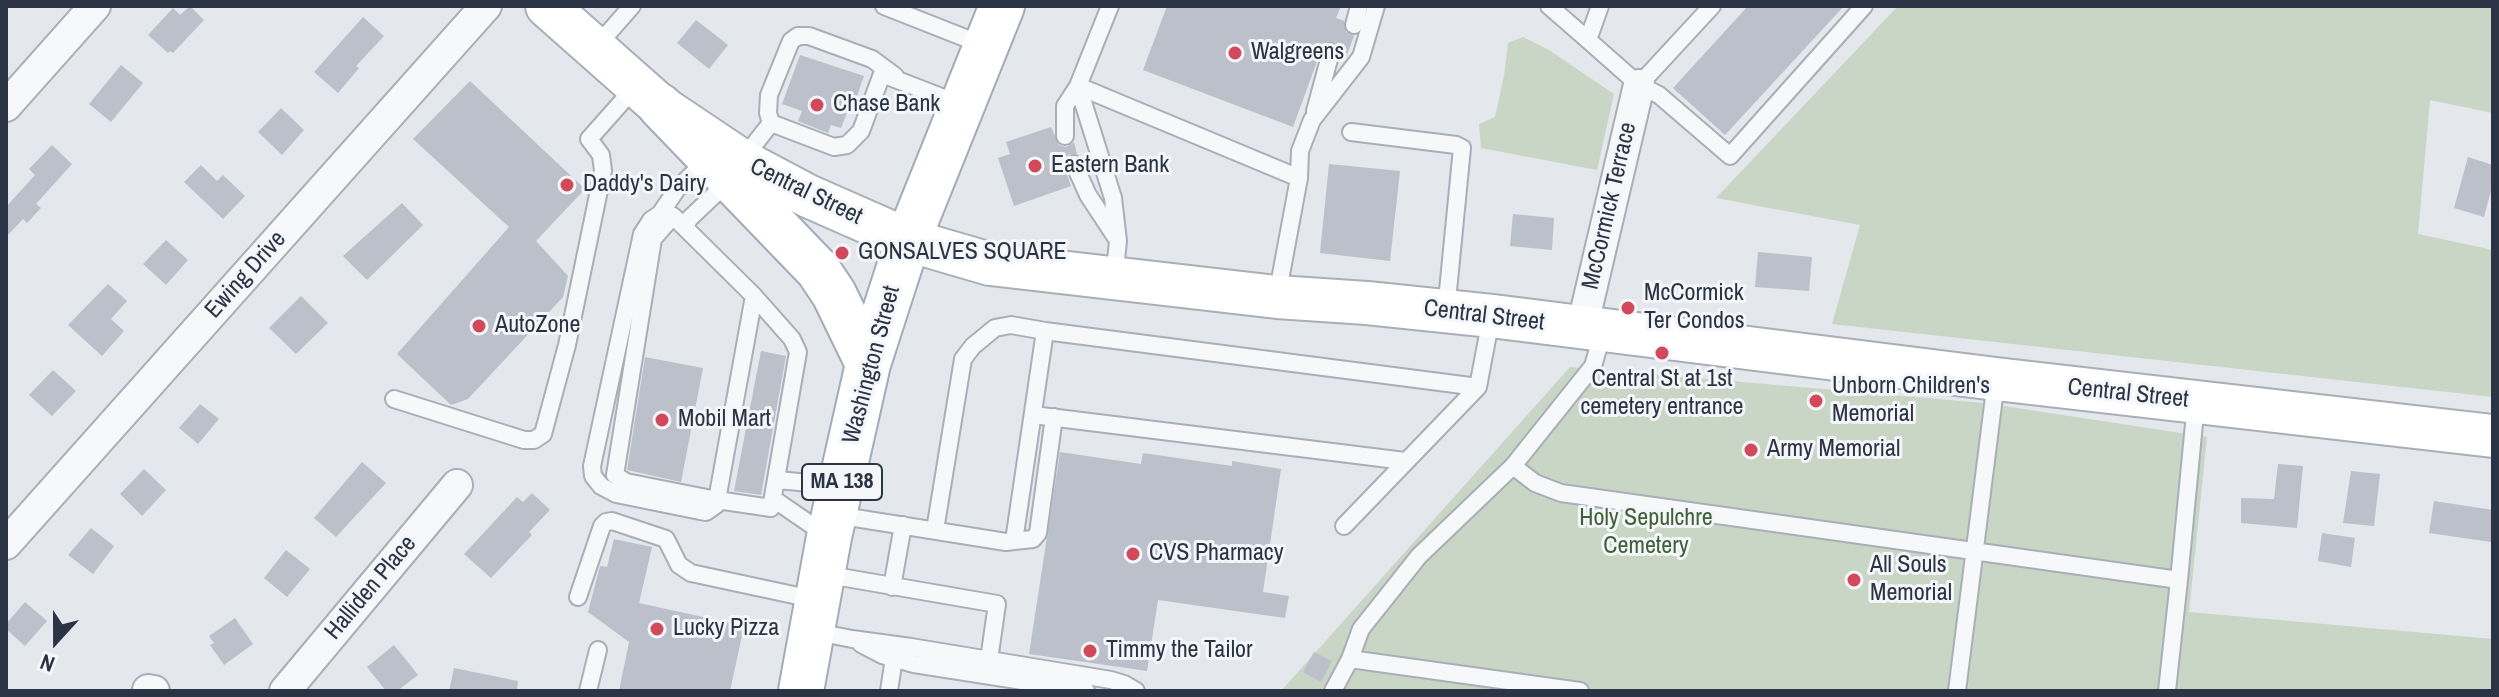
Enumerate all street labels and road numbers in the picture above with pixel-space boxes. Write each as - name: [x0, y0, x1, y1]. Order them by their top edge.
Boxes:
- street label: McCormick Terrace: [1577, 120, 1643, 292]
- street label: Central Street: [745, 152, 867, 232]
- street label: Ewing Drive: [199, 226, 293, 324]
- street label: Washington Street: [837, 283, 907, 447]
- street label: Central Street: [1422, 294, 1546, 338]
- street label: Central Street: [2066, 373, 2190, 415]
- road number: MA 138: [802, 464, 882, 500]
- street label: Halliden Place: [319, 530, 423, 646]

